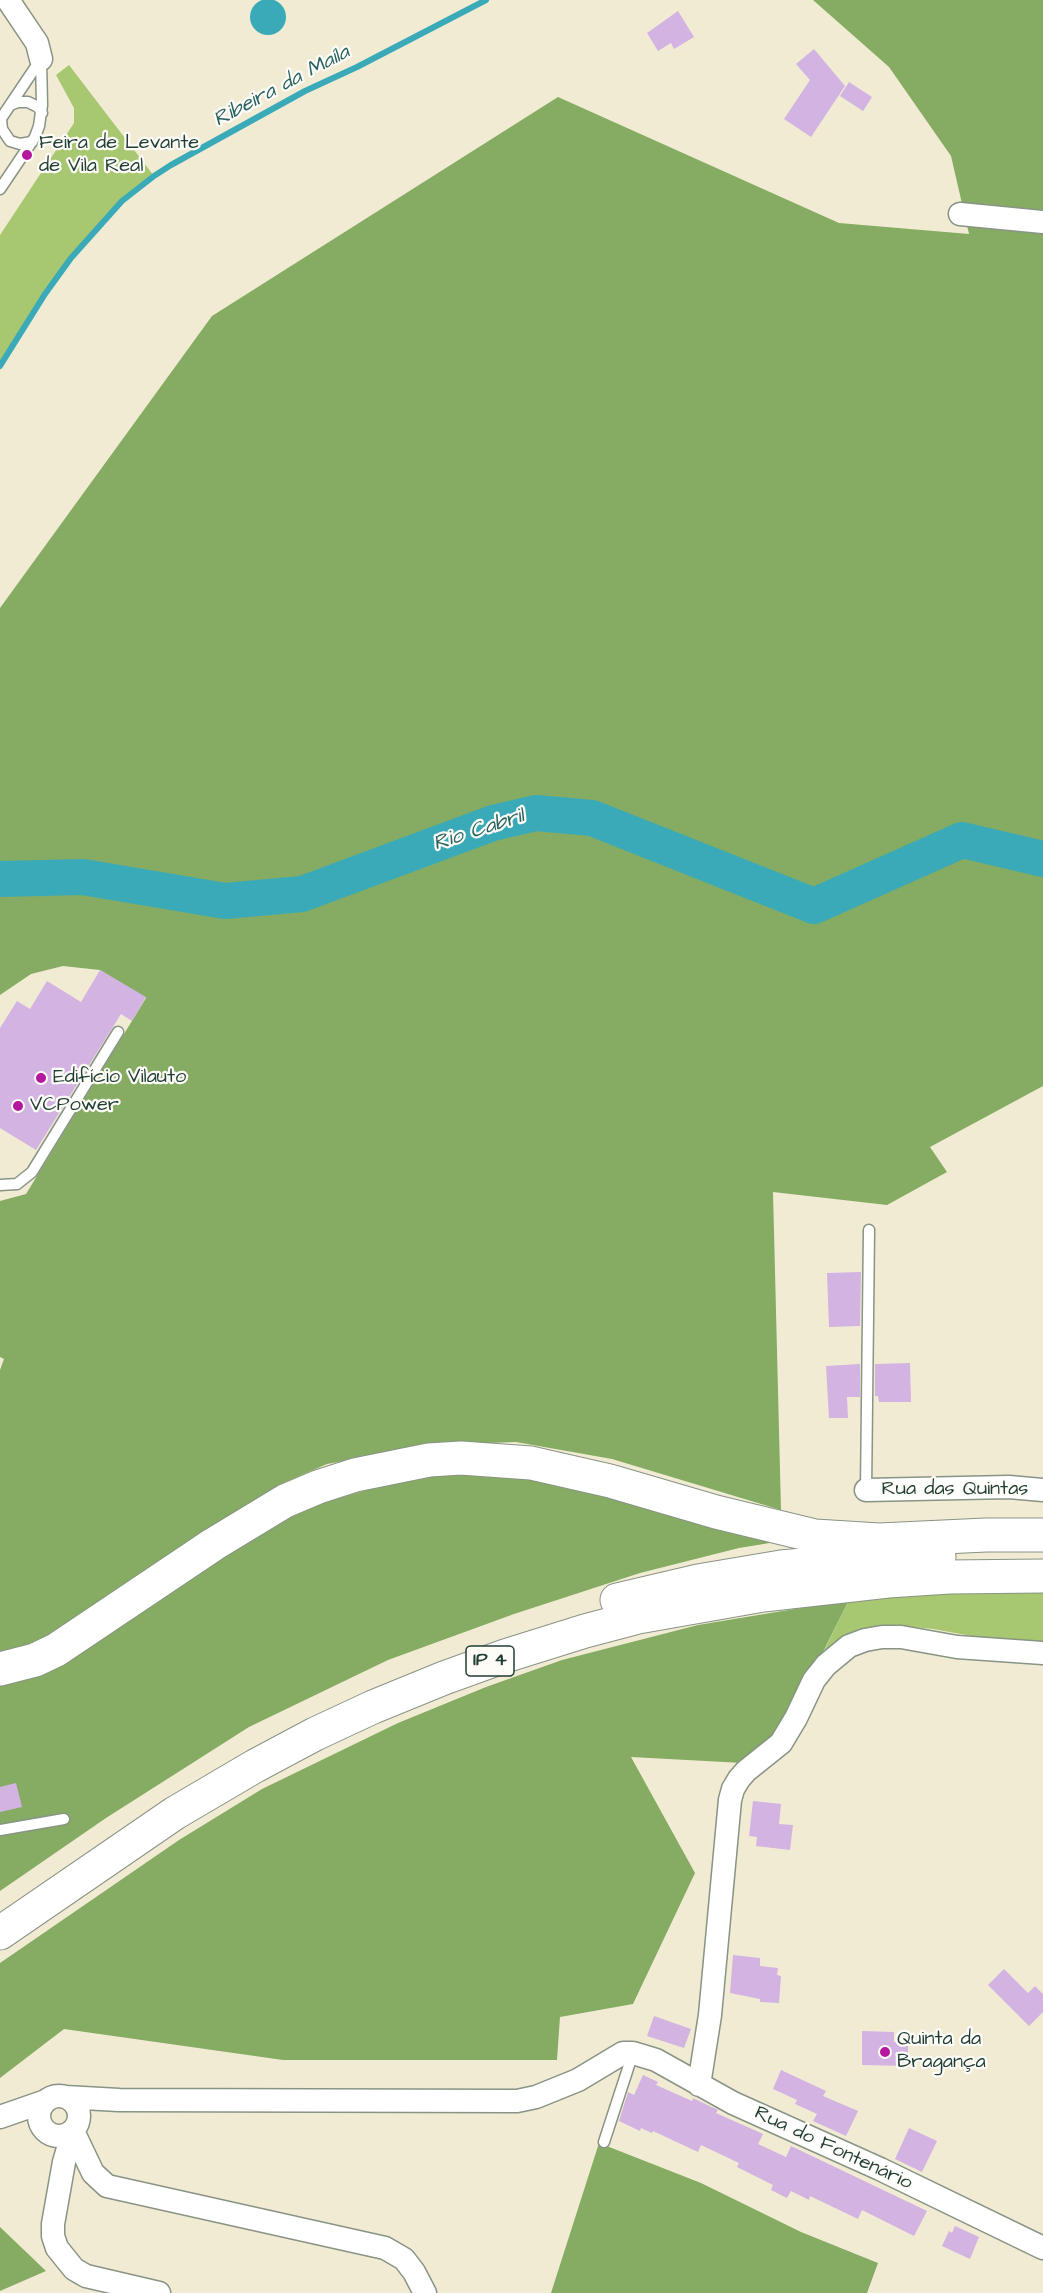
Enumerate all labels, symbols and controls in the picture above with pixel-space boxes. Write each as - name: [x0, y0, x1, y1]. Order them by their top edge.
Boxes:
- water label: Ribeira da Maíla: [210, 41, 354, 133]
- place label: Feira de Levante de Vila Real: [39, 132, 199, 179]
- marker: Feira de Levante de Vila Real: [20, 148, 34, 162]
- water label: Rio Cabril: [431, 805, 527, 857]
- place label: Edifício Vilauto: [53, 1066, 186, 1090]
- marker: Edifício Vilauto: [34, 1071, 48, 1085]
- place label: VCPower: [30, 1094, 119, 1118]
- marker: VCPower: [11, 1099, 25, 1113]
- street label: Rua das Quintas: [882, 1478, 1028, 1502]
- road number: IP 4: [466, 1646, 514, 1676]
- place label: Quinta da Bragança: [897, 2028, 986, 2075]
- marker: Quinta da Bragança: [878, 2045, 892, 2059]
- street label: Rua do Fontenário: [750, 2102, 916, 2196]

